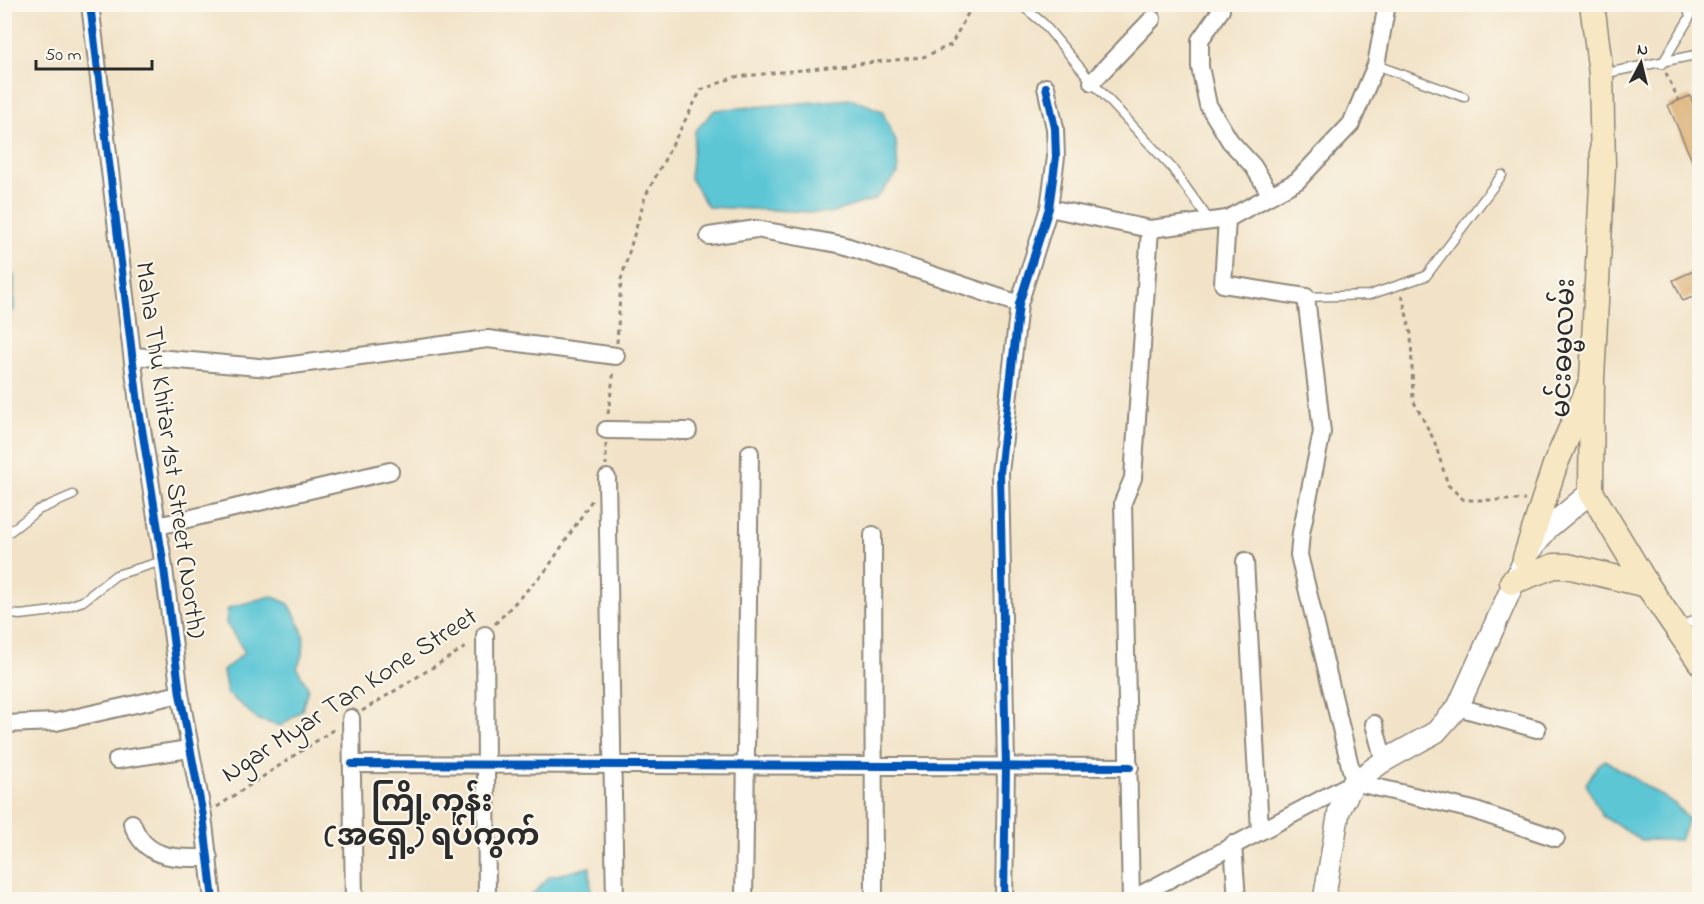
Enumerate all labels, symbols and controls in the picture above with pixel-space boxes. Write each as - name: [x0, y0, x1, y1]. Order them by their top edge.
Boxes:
- scale bar: [36, 33, 152, 71]
- north arrow: [1611, 33, 1671, 93]
- text: N: [1636, 38, 1650, 63]
- text: 50 m: [45, 43, 82, 69]
- street label: Maha Thu Khitar 1st Street (North): [123, 259, 215, 641]
- street label: မင်းဓမ္မလမ်း: [1541, 277, 1588, 418]
- street label: Ngar Myar Tan Kone Street: [214, 598, 486, 794]
- district label: ကြို့ကုန်း (အရှေ့) ရပ်ကွက်: [324, 780, 540, 860]

